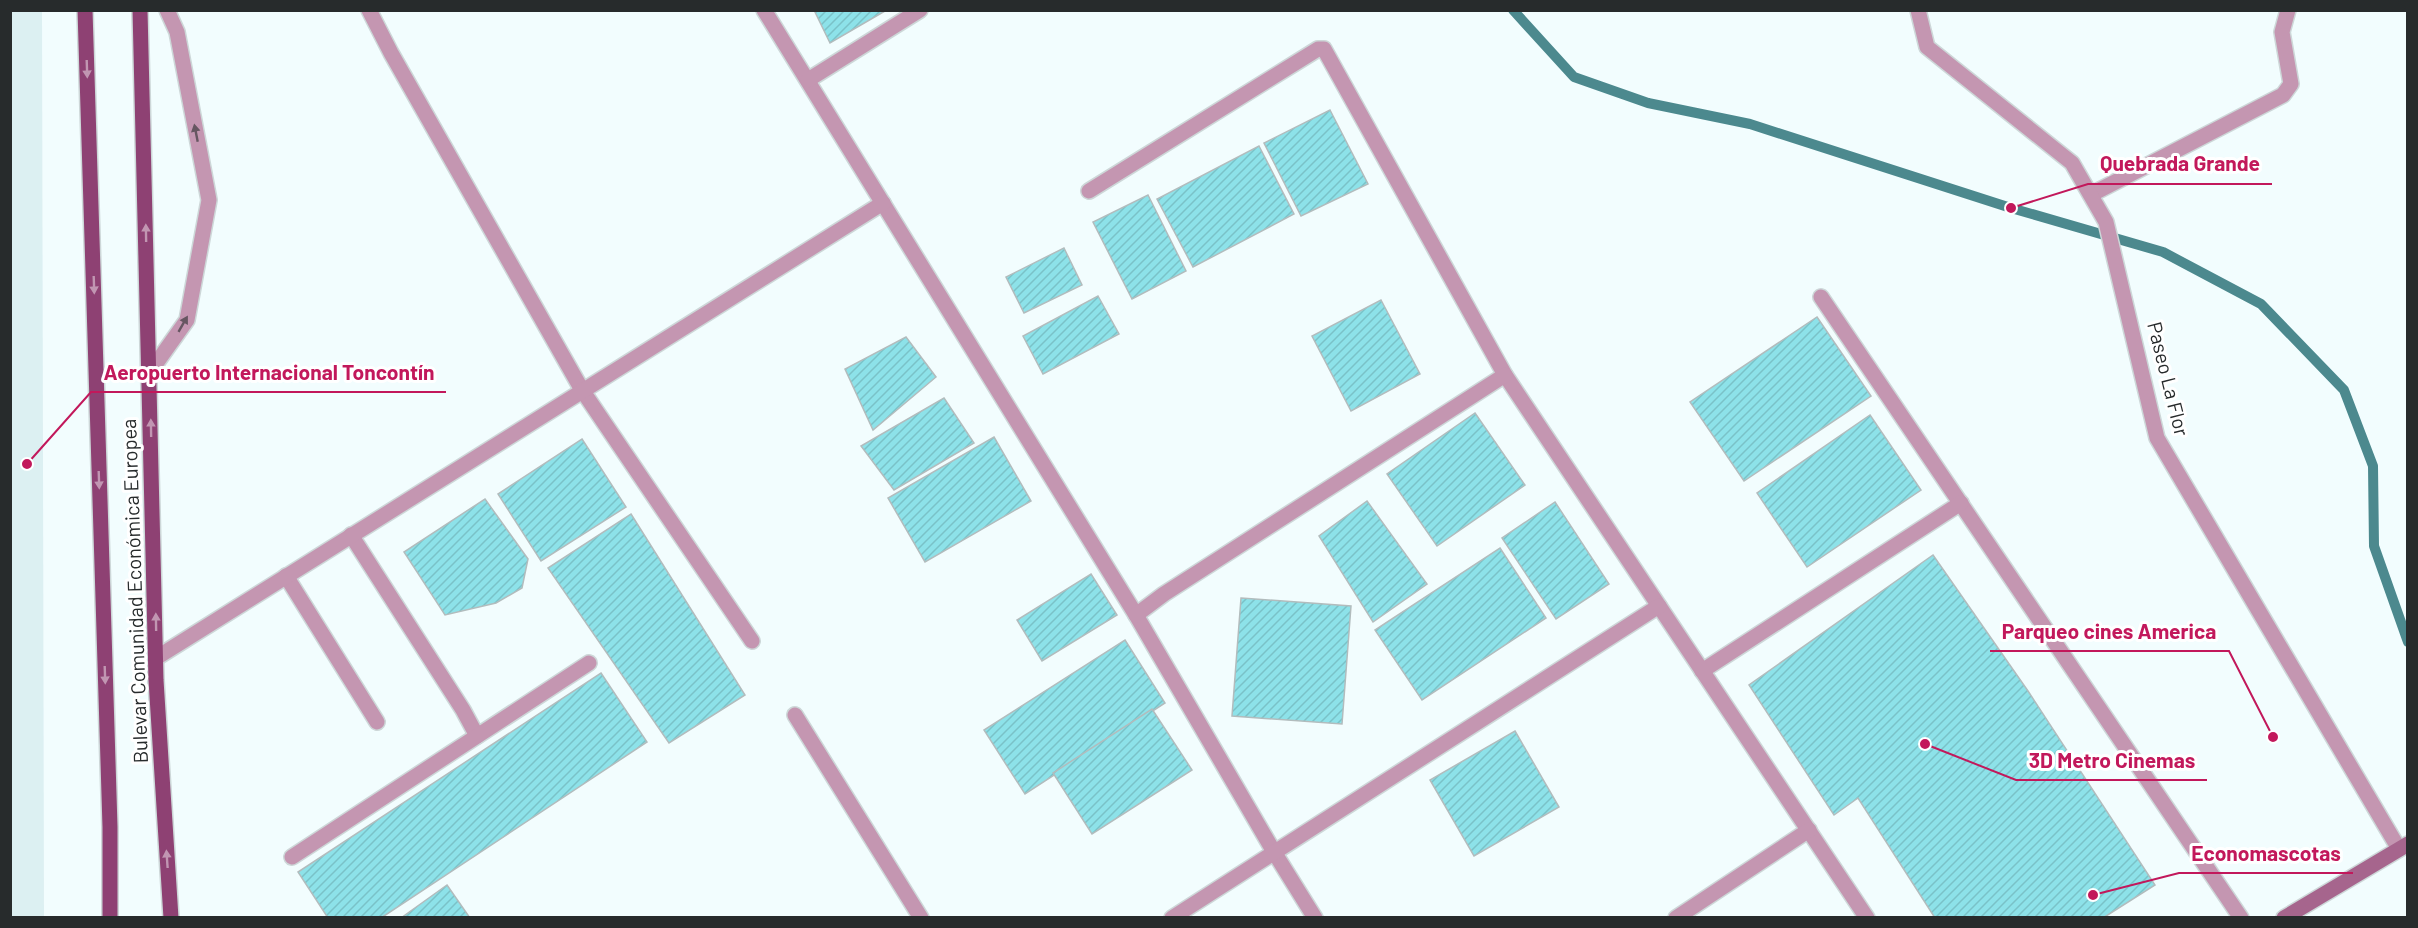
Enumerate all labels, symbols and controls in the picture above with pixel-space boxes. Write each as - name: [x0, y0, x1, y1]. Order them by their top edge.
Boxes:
- one-way arrow: [82, 59, 92, 78]
- one-way arrow: [191, 124, 200, 143]
- callout: Quebrada Grande: [2088, 145, 2272, 184]
- text: Quebrada Grande: [2100, 150, 2260, 175]
- one-way arrow: [141, 223, 151, 242]
- one-way arrow: [89, 275, 98, 294]
- one-way arrow: [178, 315, 188, 332]
- street label: Paseo La Flor: [2143, 319, 2195, 438]
- callout: Aeropuerto Internacional Toncontín: [91, 353, 446, 392]
- text: Aeropuerto Internacional Toncontín: [104, 359, 434, 384]
- street label: Bulevar Comunidad Económica Europea: [116, 418, 152, 764]
- one-way arrow: [146, 418, 156, 437]
- one-way arrow: [95, 470, 104, 489]
- callout: Parqueo cines America: [1990, 612, 2229, 651]
- one-way arrow: [151, 613, 160, 632]
- text: Parqueo cines America: [2002, 618, 2216, 643]
- one-way arrow: [101, 665, 110, 684]
- callout: 3D Metro Cinemas: [2016, 741, 2207, 780]
- text: 3D Metro Cinemas: [2029, 747, 2195, 772]
- callout: Economascotas: [2179, 834, 2353, 873]
- text: Economascotas: [2191, 840, 2341, 865]
- one-way arrow: [162, 850, 172, 869]

